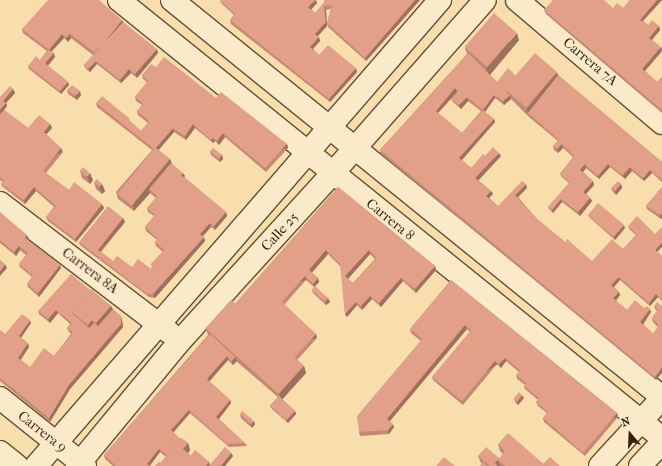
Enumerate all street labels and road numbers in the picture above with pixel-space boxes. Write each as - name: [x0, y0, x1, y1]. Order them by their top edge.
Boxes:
- street label: Carrera 7A: [559, 34, 621, 90]
- street label: Carrera 8: [363, 196, 417, 244]
- street label: Calle 25: [258, 209, 302, 255]
- street label: Carrera 8A: [59, 244, 121, 298]
- street label: Carrera 9: [14, 408, 70, 456]

